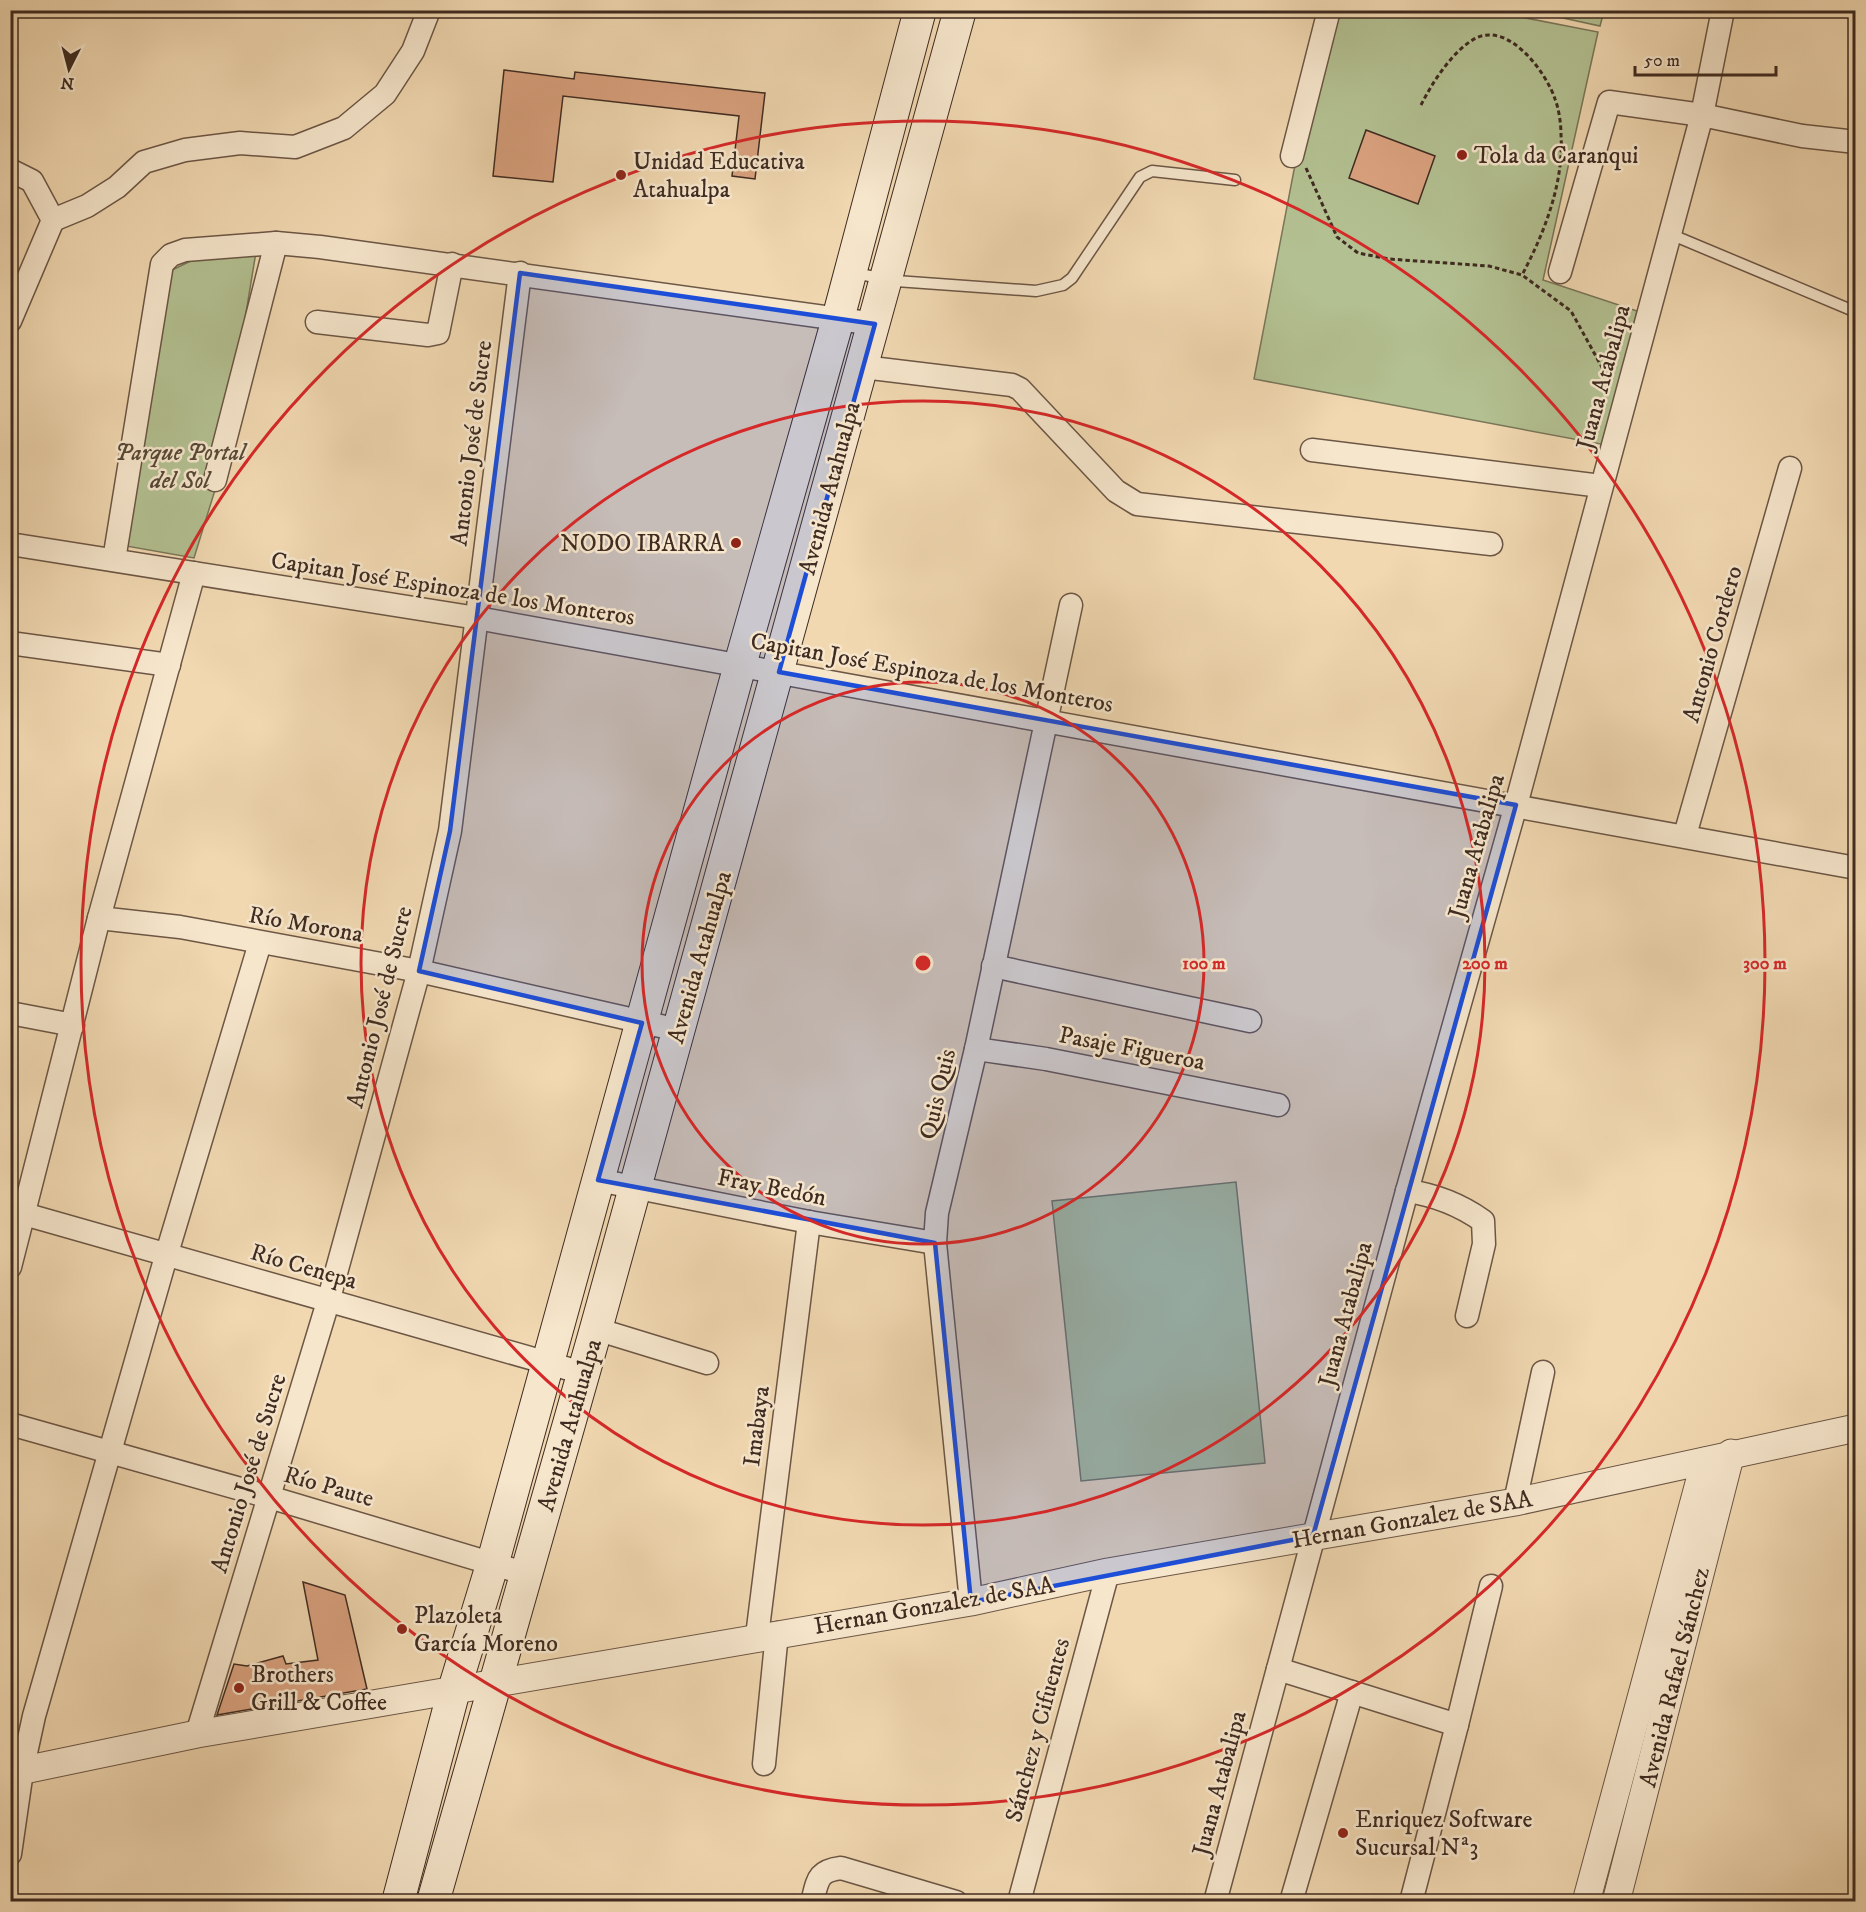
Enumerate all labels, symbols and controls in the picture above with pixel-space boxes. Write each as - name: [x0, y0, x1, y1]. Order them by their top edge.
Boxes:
- north arrow: [39, 39, 99, 99]
- scale bar: [1635, 39, 1776, 77]
- text: 50 m: [1644, 50, 1680, 72]
- text: N: [60, 72, 75, 94]
- place label: Tola da Caranqui: [1474, 141, 1638, 171]
- place label: Unidad Educativa Atahualpa: [633, 147, 806, 205]
- marker: Tola da Caranqui: [1455, 148, 1469, 162]
- marker: Unidad Educativa Atahualpa: [614, 168, 628, 182]
- street label: Juana Atabalipa: [1570, 301, 1638, 455]
- street label: Antonio José de Sucre: [444, 339, 499, 548]
- street label: Avenida Atahualpa: [792, 398, 868, 578]
- park label: Parque Portal del Sol: [115, 438, 248, 496]
- place label: NODO IBARRA: [560, 529, 725, 559]
- marker: NODO IBARRA: [729, 536, 743, 550]
- street label: Capitan José Espinoza de los Monteros: [269, 545, 637, 633]
- street label: Antonio Cordero: [1676, 563, 1750, 726]
- street label: Capitan José Espinoza de los Monteros: [748, 626, 1116, 720]
- street label: Juana Atabalipa: [1441, 770, 1512, 924]
- street label: Avenida Atahualpa: [661, 867, 739, 1047]
- street label: Río Morona: [246, 900, 366, 950]
- street label: Antonio José de Sucre: [340, 903, 420, 1111]
- centre of rings: [913, 953, 933, 973]
- text: 100 m: [1182, 953, 1226, 975]
- text: 200 m: [1462, 953, 1508, 975]
- text: 300 m: [1743, 953, 1787, 975]
- street label: Pasaje Figueroa: [1056, 1020, 1208, 1078]
- street label: Quis Quis: [913, 1046, 963, 1143]
- street label: Fray Bedón: [715, 1163, 829, 1213]
- street label: Río Cenepa: [247, 1237, 361, 1297]
- street label: Juana Atabalipa: [1312, 1238, 1380, 1392]
- street label: Avenida Atahualpa: [531, 1335, 609, 1515]
- street label: Antonio José de Sucre: [204, 1370, 294, 1577]
- street label: Imabaya: [737, 1383, 777, 1468]
- street label: Río Paute: [280, 1460, 377, 1514]
- street label: Hernan Gonzalez de SAA: [1290, 1484, 1535, 1556]
- street label: Avenida Rafael Sánchez: [1633, 1563, 1717, 1791]
- street label: Hernan Gonzalez de SAA: [812, 1570, 1057, 1642]
- place label: Plazoleta García Moreno: [414, 1601, 558, 1659]
- marker: Plazoleta García Moreno: [395, 1622, 409, 1636]
- street label: Sánchez y Cifuentes: [999, 1635, 1077, 1826]
- place label: Brothers Grill & Coffee: [251, 1660, 387, 1718]
- marker: Brothers Grill & Coffee: [232, 1681, 246, 1695]
- street label: Juana Atabalipa: [1186, 1707, 1254, 1861]
- place label: Enriquez Software Sucursal Nª3: [1355, 1805, 1533, 1863]
- marker: Enriquez Software Sucursal Nª3: [1336, 1826, 1350, 1840]

